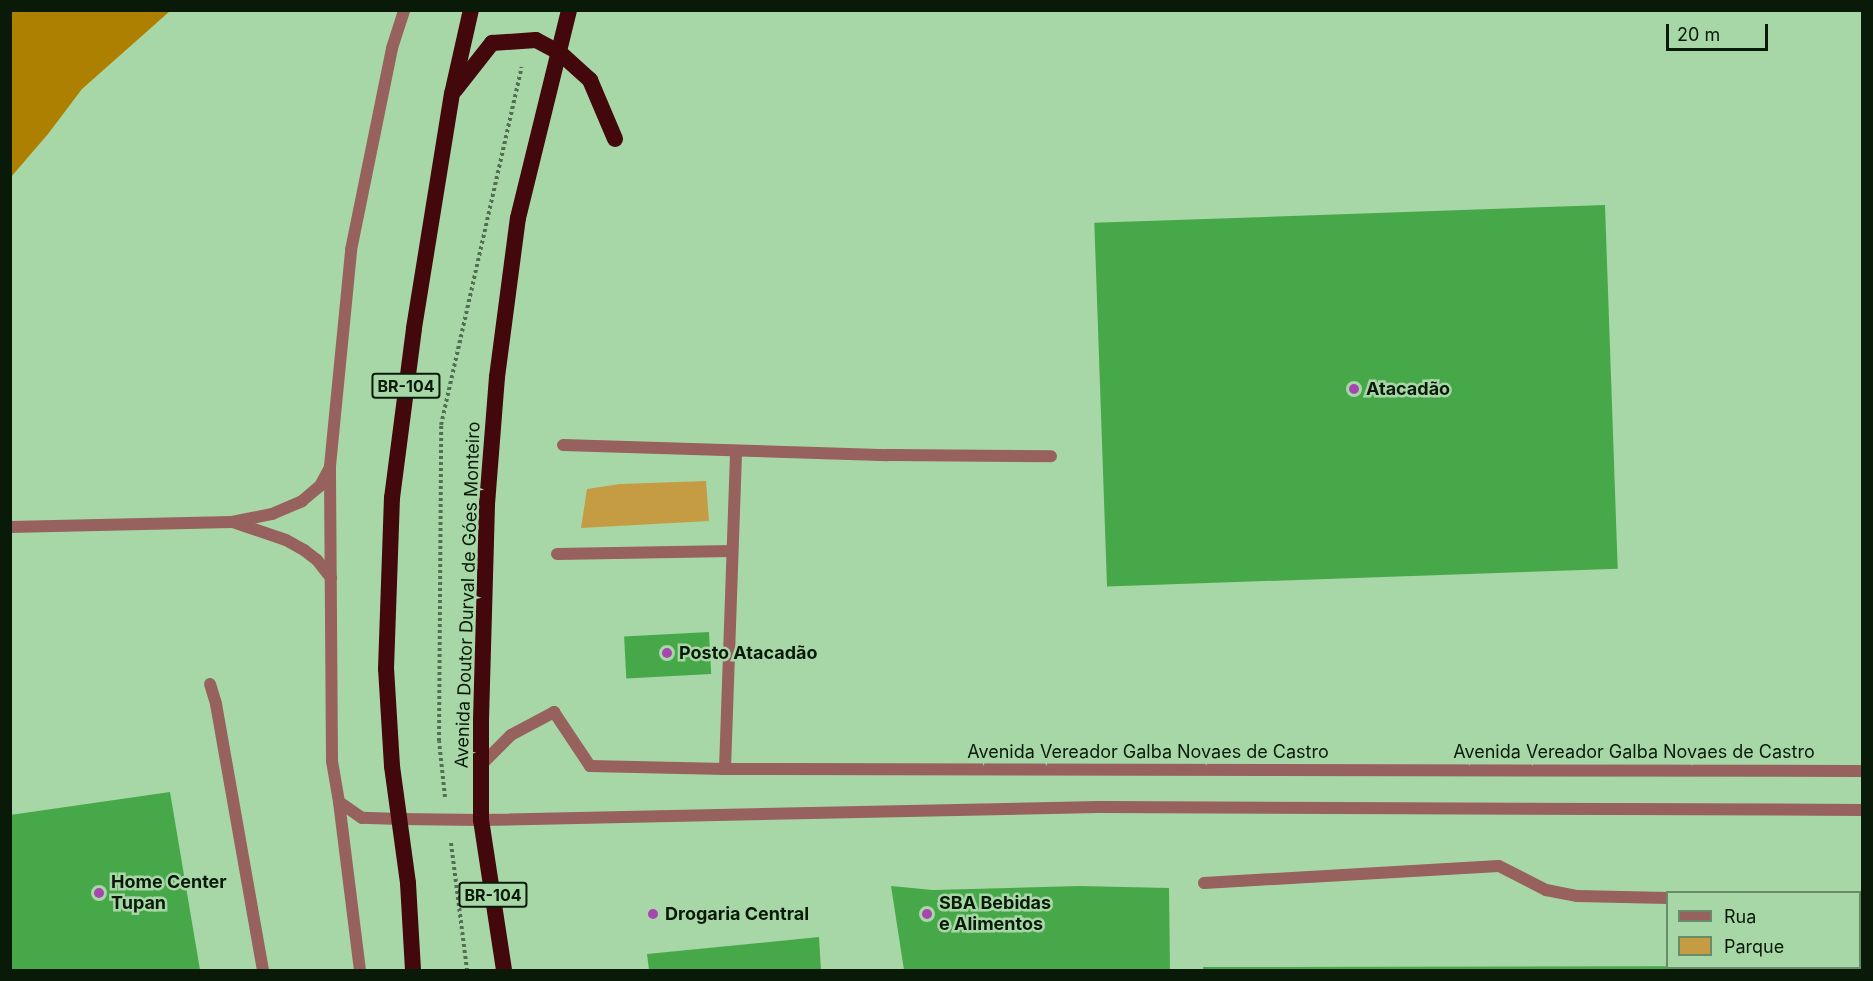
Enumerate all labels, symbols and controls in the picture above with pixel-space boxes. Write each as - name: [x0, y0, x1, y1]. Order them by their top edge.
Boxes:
- scale bar: [1669, 12, 1771, 50]
- text: 20 m: [1677, 24, 1720, 45]
- road number: BR-104: [370, 373, 442, 399]
- place label: Atacadão: [1366, 378, 1450, 400]
- marker: Atacadão: [1347, 382, 1361, 396]
- street label: Avenida Doutor Durval de Góes Monteiro: [451, 421, 485, 769]
- place label: Posto Atacadão: [679, 642, 817, 664]
- marker: Posto Atacadão: [660, 646, 674, 660]
- street label: Avenida Vereador Galba Novaes de Castro: [967, 741, 1329, 763]
- street label: Avenida Vereador Galba Novaes de Castro: [1453, 741, 1815, 763]
- place label: Home Center Tupan: [111, 872, 227, 914]
- road number: BR-104: [457, 882, 529, 908]
- marker: Home Center Tupan: [92, 886, 106, 900]
- legend: [1666, 891, 1861, 969]
- place label: SBA Bebidas e Alimentos: [939, 893, 1051, 936]
- place label: Drogaria Central: [665, 903, 809, 925]
- text: Rua: [1724, 906, 1756, 927]
- marker: Drogaria Central: [646, 907, 660, 921]
- marker: SBA Bebidas e Alimentos: [920, 907, 934, 921]
- text: Parque: [1724, 936, 1784, 957]

